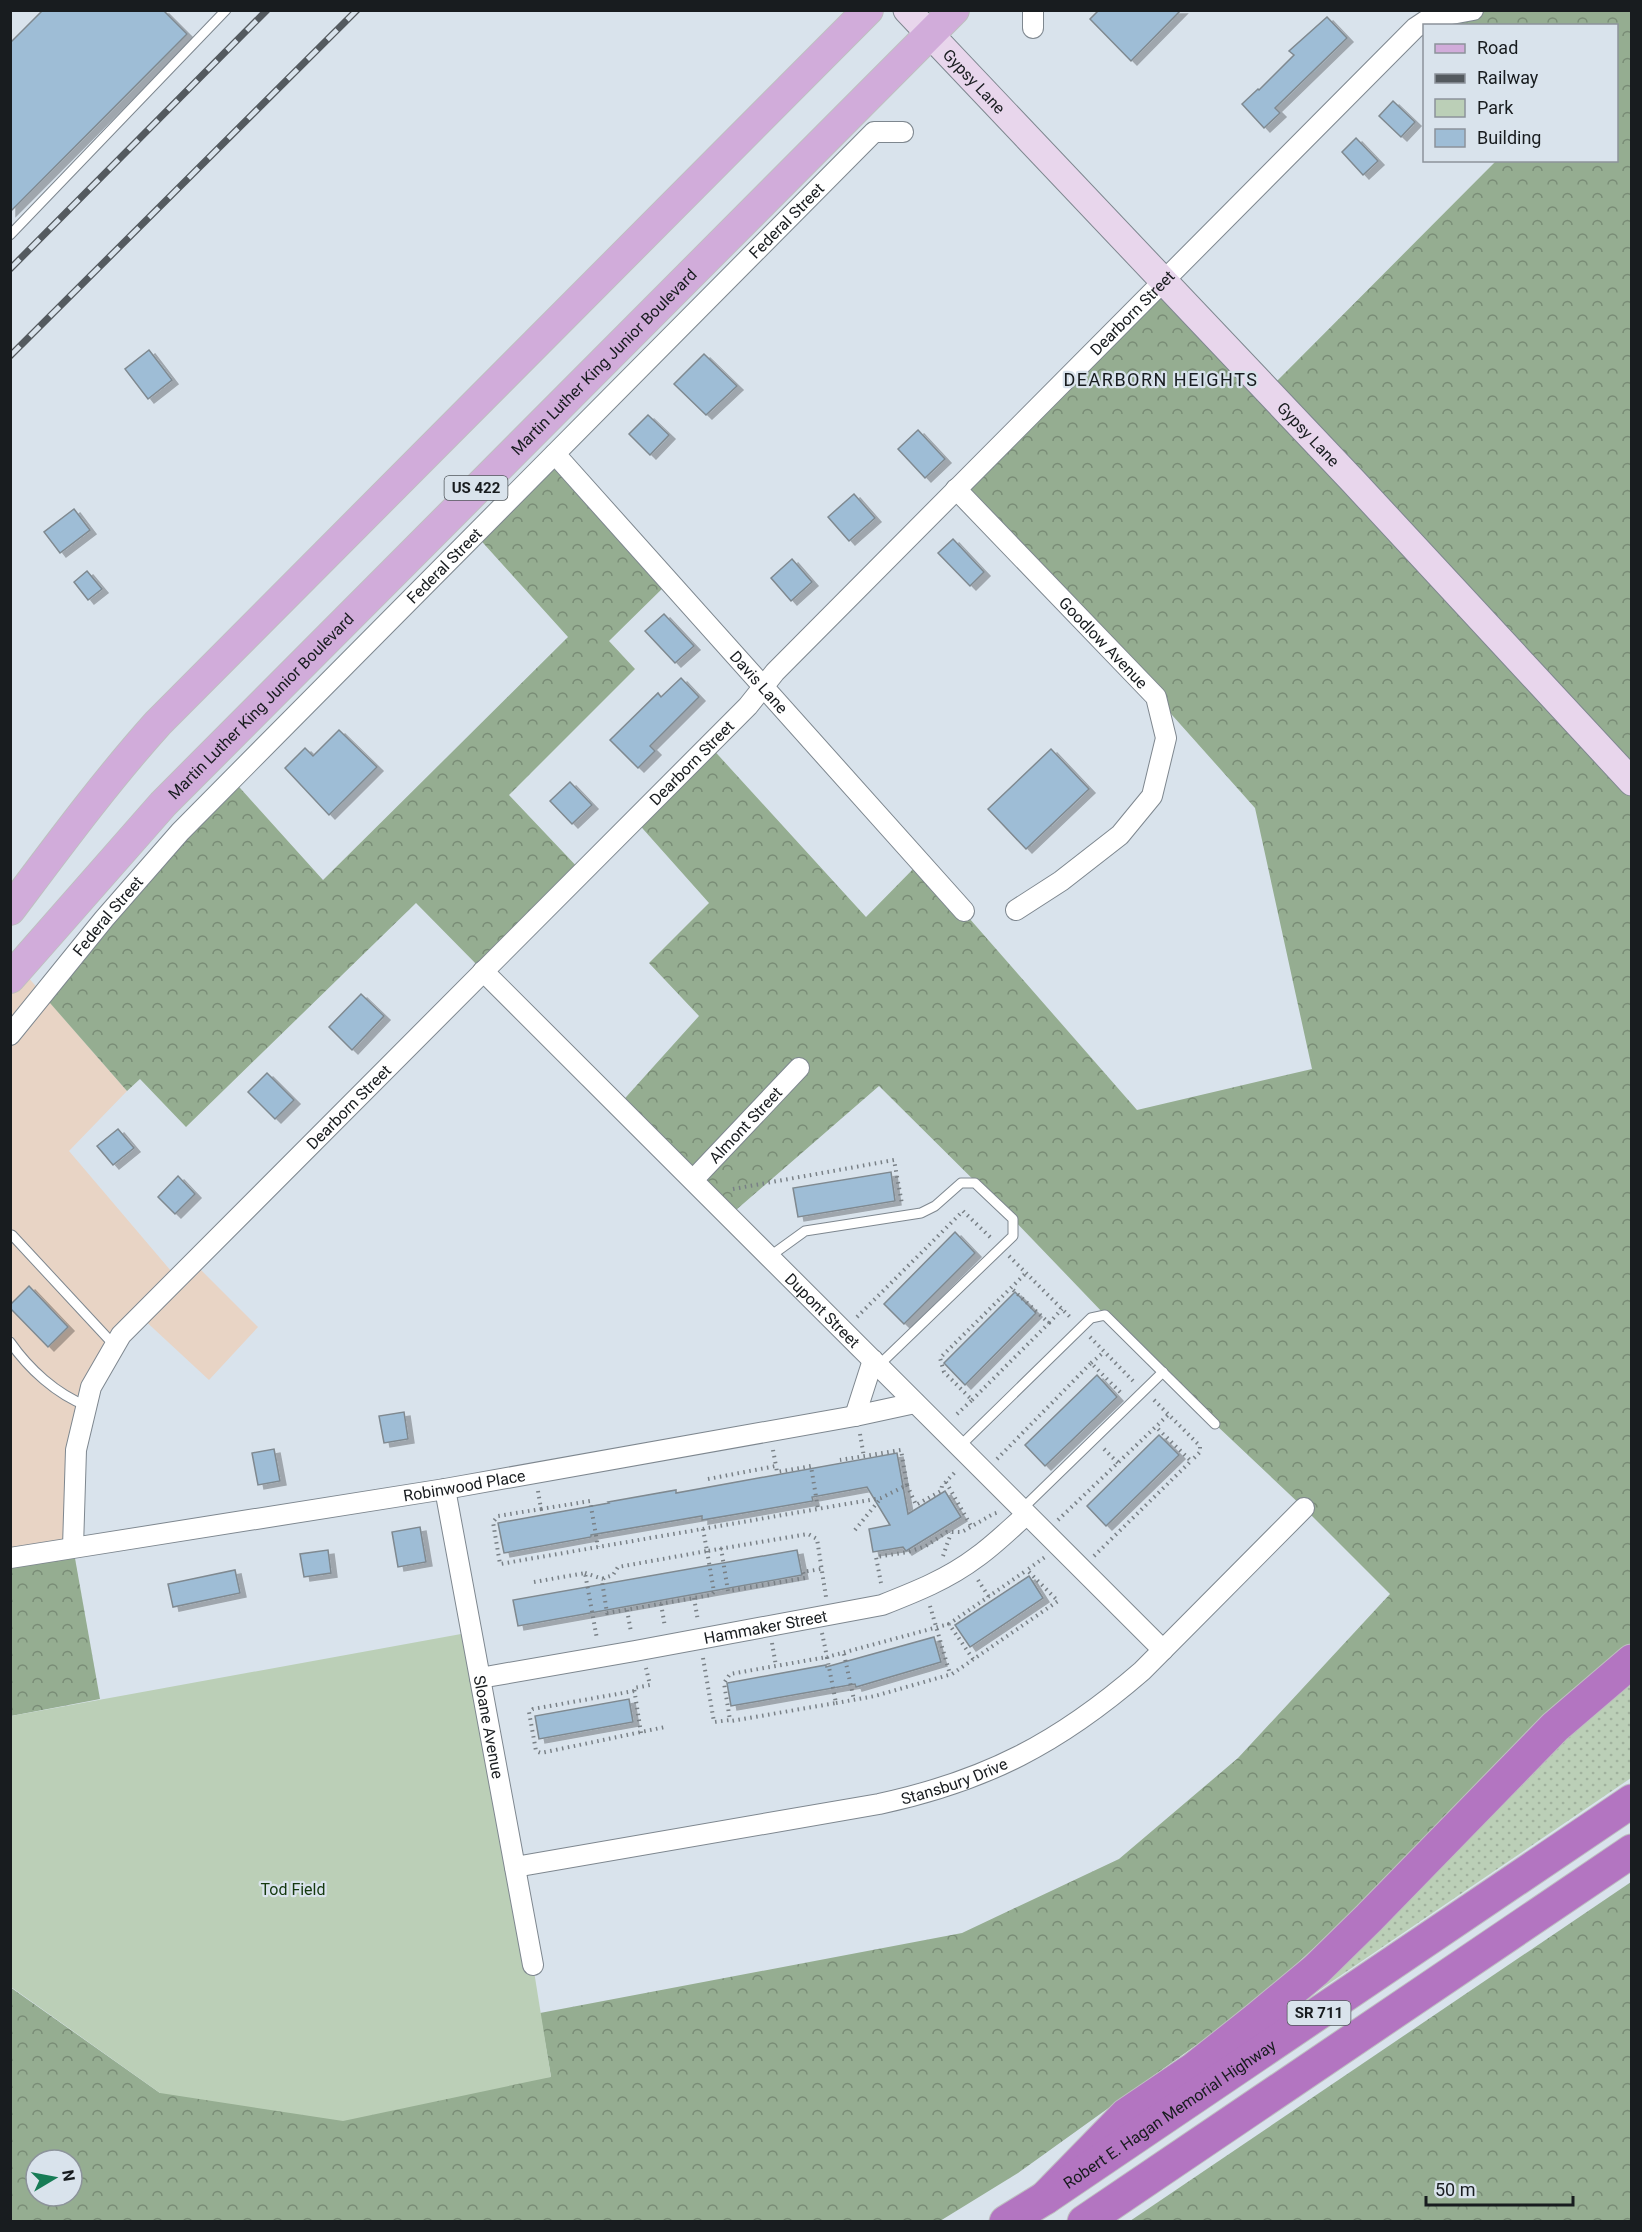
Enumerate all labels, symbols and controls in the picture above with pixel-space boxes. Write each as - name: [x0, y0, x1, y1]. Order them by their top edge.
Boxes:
- legend: [1423, 24, 1618, 162]
- text: Road: [1477, 37, 1518, 58]
- street label: Gypsy Lane: [939, 45, 1009, 118]
- text: Railway: [1477, 67, 1539, 88]
- text: Park: [1477, 97, 1514, 118]
- text: Building: [1477, 127, 1541, 148]
- street label: Federal Street: [745, 179, 828, 262]
- street label: Martin Luther King Junior Boulevard: [507, 265, 701, 459]
- street label: Dearborn Street: [1086, 267, 1179, 359]
- district label: DEARBORN HEIGHTS: [1064, 369, 1258, 390]
- street label: Gypsy Lane: [1273, 398, 1343, 471]
- road number: US 422: [444, 476, 508, 500]
- street label: Federal Street: [403, 524, 486, 608]
- street label: Goodlow Avenue: [1055, 593, 1152, 693]
- street label: Martin Luther King Junior Boulevard: [164, 609, 358, 803]
- street label: Davis Lane: [726, 647, 792, 718]
- street label: Dearborn Street: [646, 717, 738, 809]
- street label: Federal Street: [69, 872, 147, 960]
- street label: Dearborn Street: [303, 1061, 395, 1153]
- street label: Almont Street: [705, 1083, 786, 1167]
- street label: Dupont Street: [781, 1269, 864, 1352]
- street label: Robinwood Place: [402, 1466, 527, 1505]
- street label: Hammaker Street: [702, 1606, 829, 1648]
- street label: Sloane Avenue: [470, 1674, 507, 1780]
- street label: Stansbury Drive: [899, 1754, 1011, 1809]
- park label: Tod Field: [260, 1880, 326, 1899]
- road number: SR 711: [1288, 2001, 1350, 2025]
- street label: Robert E. Hagan Memorial Highway: [1060, 2036, 1280, 2193]
- north arrow: [24, 2148, 84, 2208]
- text: N: [58, 2168, 79, 2183]
- scale bar: [1426, 2169, 1573, 2207]
- text: 50 m: [1435, 2179, 1475, 2200]

